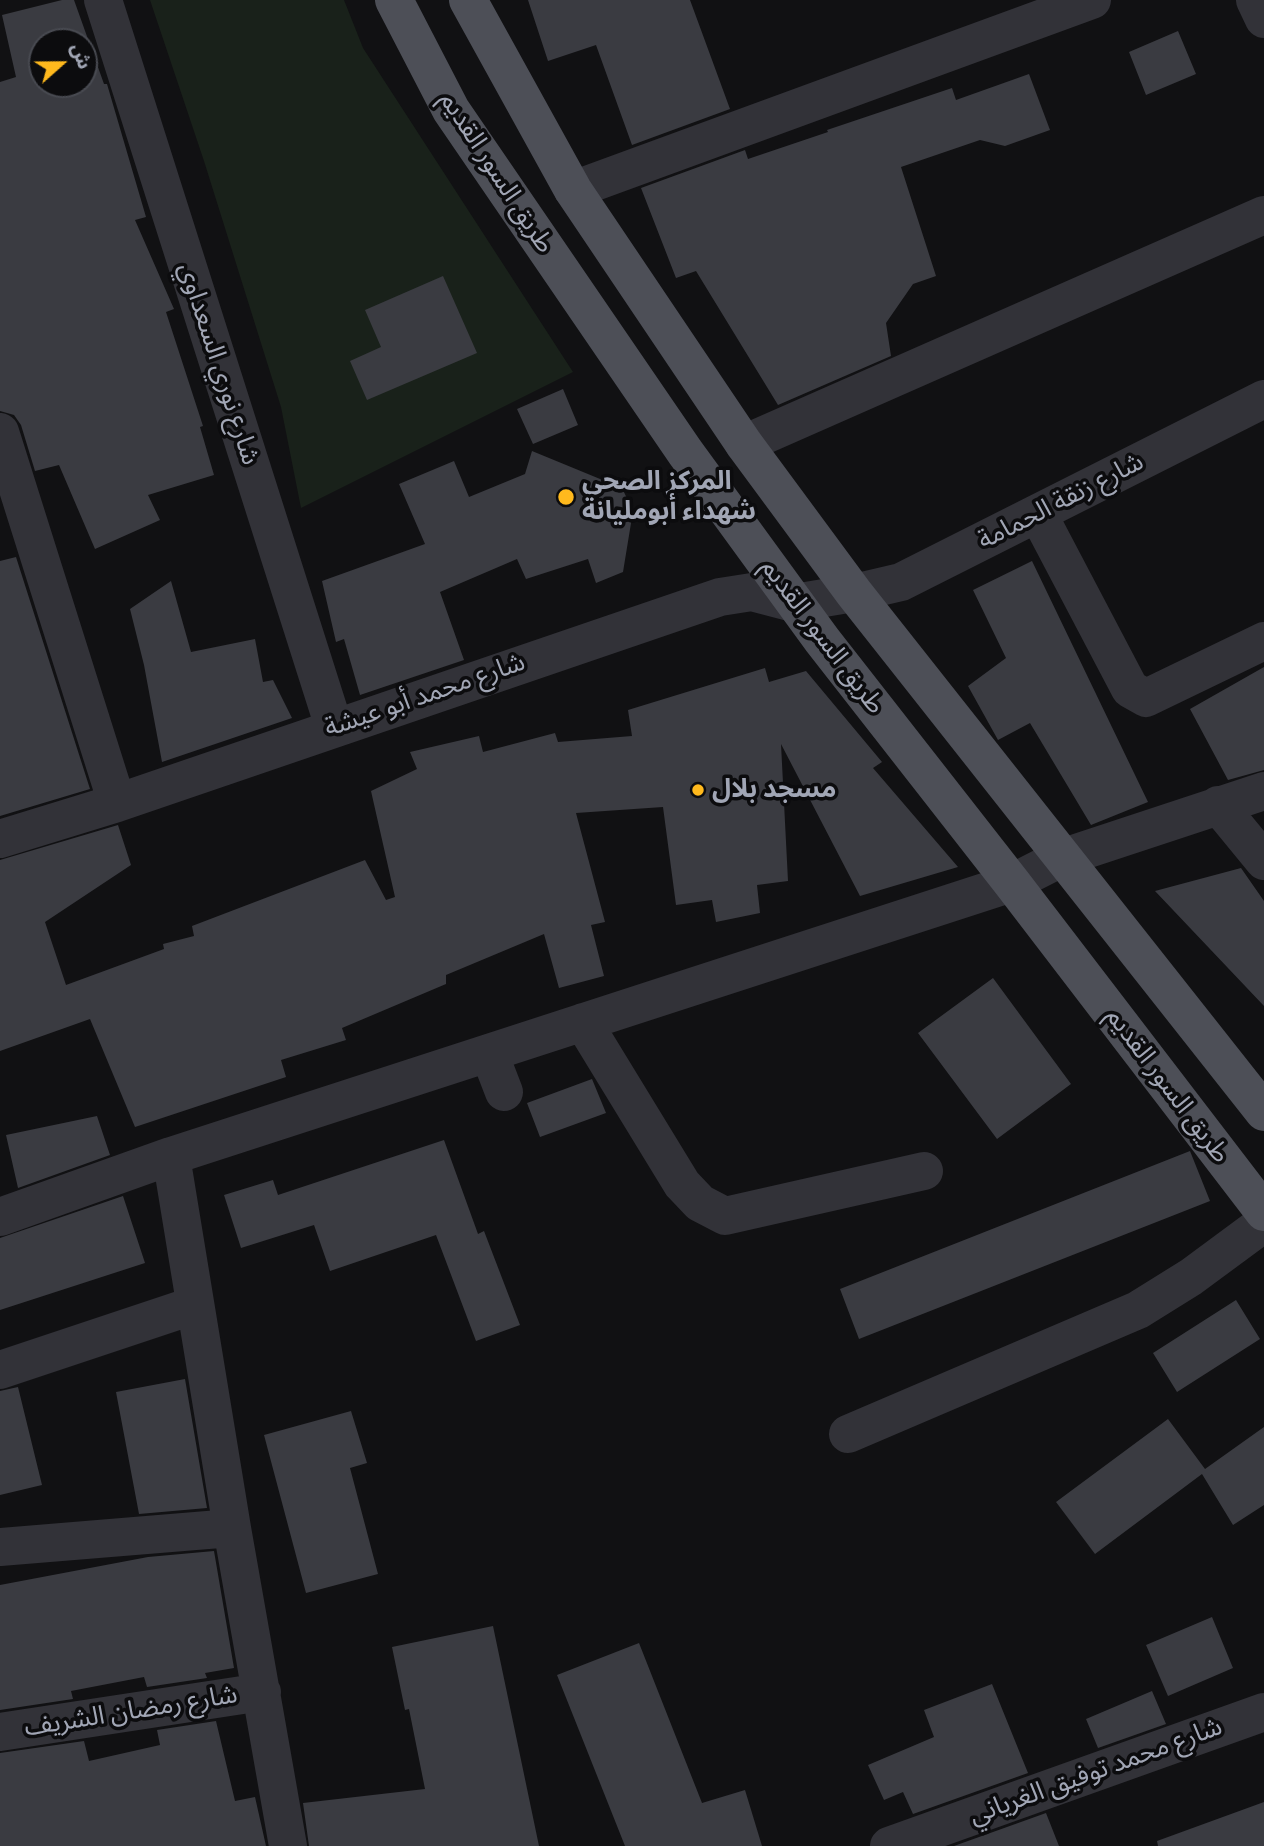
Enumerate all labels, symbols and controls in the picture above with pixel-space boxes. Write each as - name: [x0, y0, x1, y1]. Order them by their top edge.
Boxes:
- north arrow: [28, 28, 98, 98]
- text: ش: [65, 40, 97, 73]
- street label: طريق السور القديم: [432, 86, 560, 260]
- street label: شارع نوري السعداوي: [171, 259, 265, 469]
- street label: شارع زنقة الحمامة: [973, 447, 1149, 557]
- place label: المركز الصحي شهداء أبومليانة: [582, 466, 756, 528]
- marker: المركز الصحي شهداء أبومليانة: [556, 487, 576, 507]
- street label: طريق السور القديم: [754, 553, 890, 721]
- street label: شارع محمد أبو عيشة: [321, 647, 529, 745]
- place label: مسجد بلال: [712, 774, 836, 806]
- marker: مسجد بلال: [690, 782, 706, 798]
- street label: طريق السور القديم: [1099, 1002, 1235, 1170]
- street label: شارع رمضان الشريف: [22, 1680, 240, 1744]
- street label: شارع محمد توفيق الغرياني: [965, 1712, 1227, 1832]

